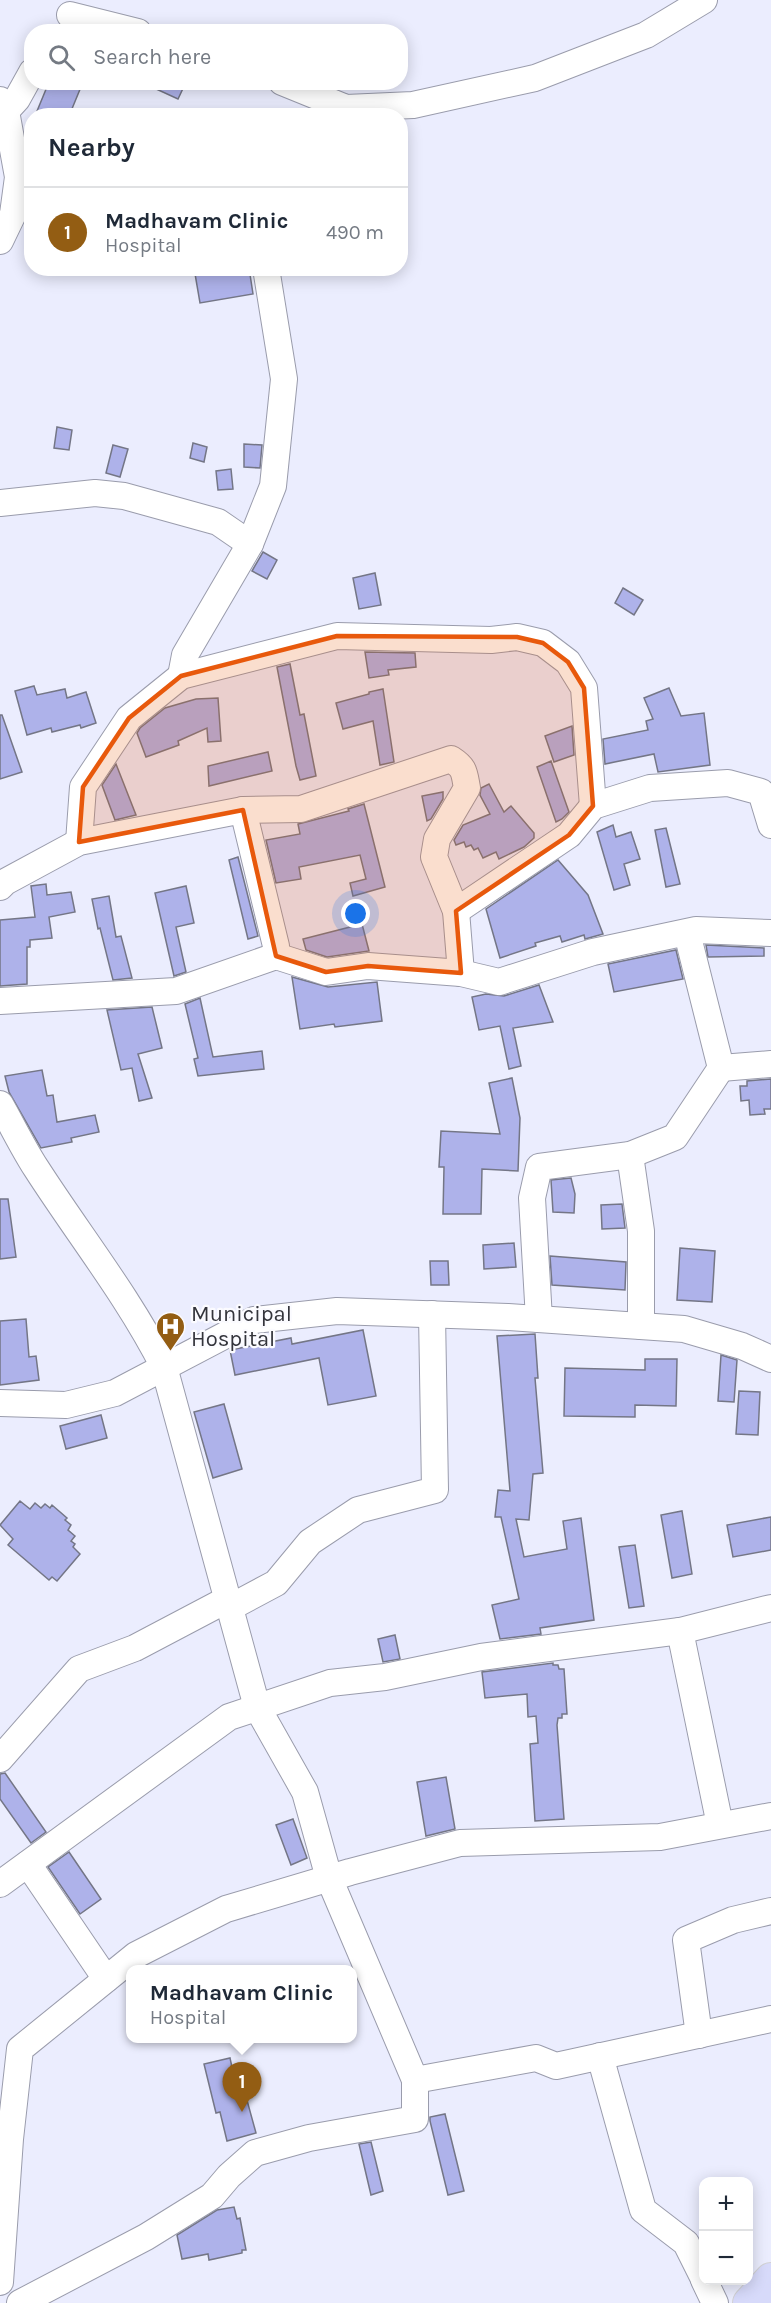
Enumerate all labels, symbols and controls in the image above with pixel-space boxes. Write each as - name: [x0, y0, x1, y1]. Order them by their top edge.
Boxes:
- search box: [24, 24, 408, 90]
- icon: search: [45, 41, 78, 74]
- text: Search here: [93, 44, 211, 70]
- text: Nearby: [48, 132, 135, 163]
- text: Madhavam Clinic: [105, 208, 288, 234]
- text: 1: [64, 221, 71, 244]
- text: 490 m: [326, 221, 384, 244]
- text: Hospital: [105, 234, 182, 257]
- your location: [341, 899, 370, 928]
- place label: Municipal Hospital: [191, 1301, 292, 1352]
- hospital icon: Municipal Hospital: [154, 1310, 186, 1352]
- popup: [126, 1965, 357, 2043]
- text: Madhavam Clinic: [150, 1980, 333, 2006]
- text: Hospital: [150, 2006, 226, 2029]
- pin: 1: [222, 2062, 262, 2112]
- map controls: [699, 2177, 753, 2285]
- button: +: [699, 2177, 753, 2231]
- button: −: [699, 2231, 753, 2285]

